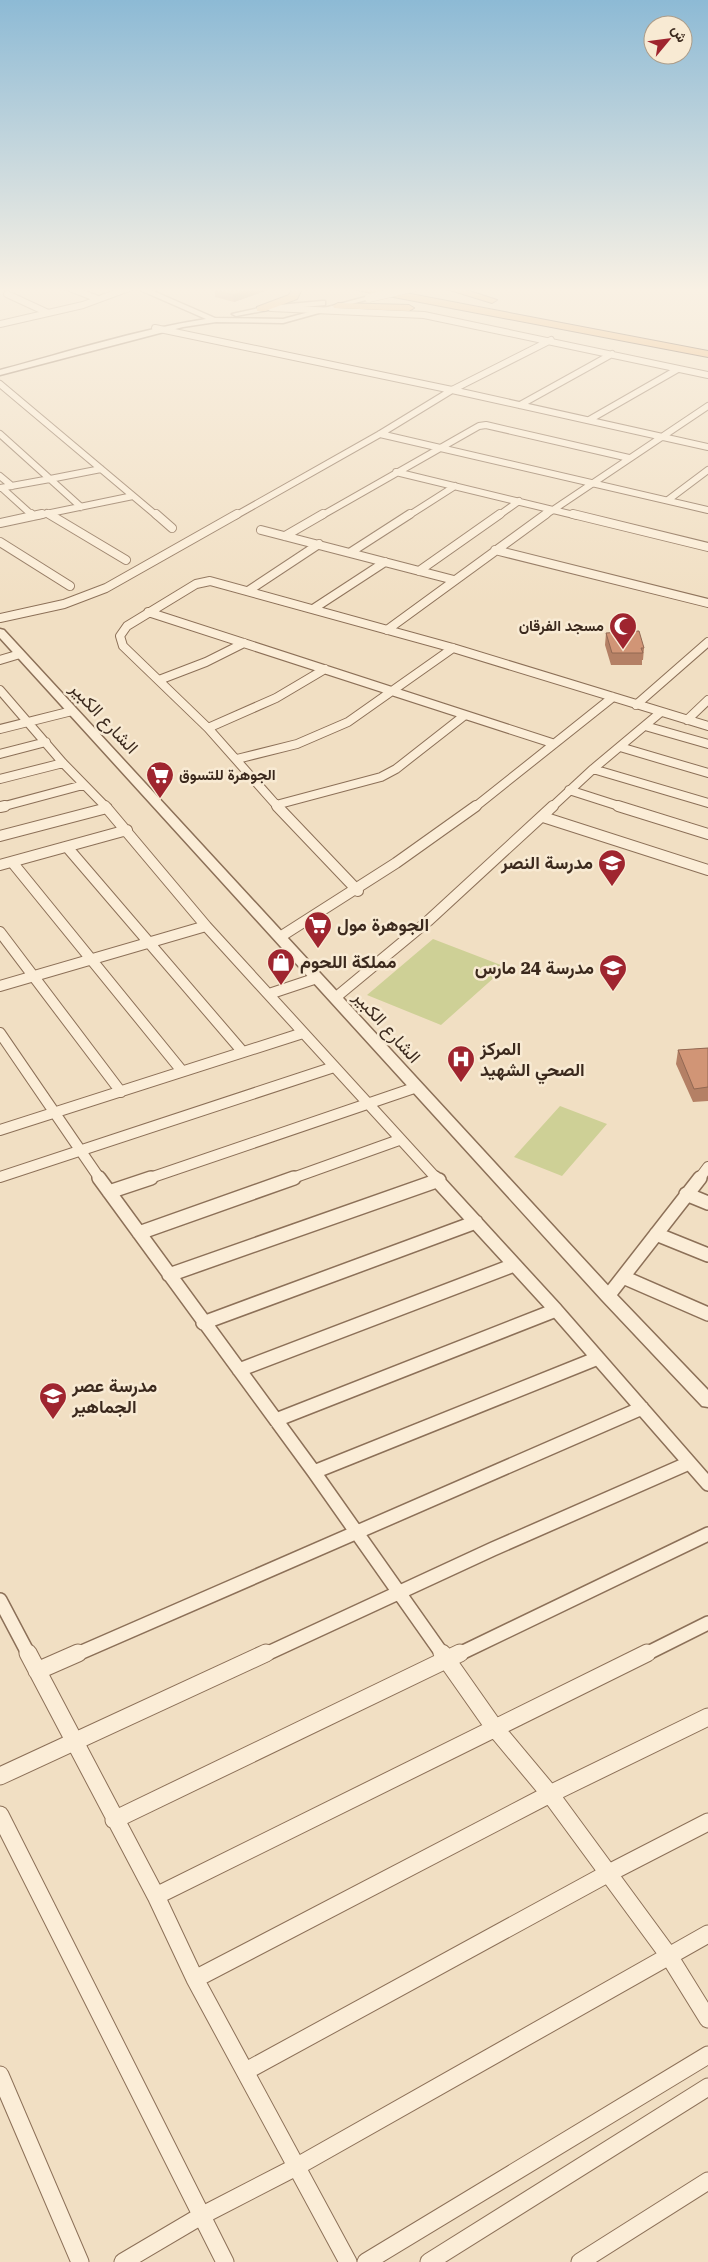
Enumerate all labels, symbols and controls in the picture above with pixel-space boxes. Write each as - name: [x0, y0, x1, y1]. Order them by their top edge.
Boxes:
- north arrow: [643, 15, 693, 65]
- text: ش: [667, 22, 691, 46]
- mosque icon: مسجد الفرقان: [608, 611, 638, 650]
- place label: مسجد الفرقان: [519, 617, 604, 635]
- street label: الشارع الكبير: [64, 677, 143, 759]
- supermarket icon: الجوهرة للتسوق: [145, 760, 175, 799]
- place label: الجوهرة للتسوق: [179, 766, 276, 784]
- school or university icon: مدرسة النصر: [597, 848, 627, 887]
- place label: مدرسة النصر: [500, 852, 593, 874]
- supermarket icon: الجوهرة مول: [303, 910, 333, 949]
- place label: الجوهرة مول: [337, 914, 429, 936]
- shop icon: مملكة اللحوم: [266, 947, 296, 986]
- place label: مملكة اللحوم: [300, 951, 397, 974]
- school or university icon: مدرسة 24 مارس: [598, 953, 628, 992]
- place label: مدرسة 24 مارس: [475, 957, 594, 979]
- street label: الشارع الكبير: [347, 985, 425, 1068]
- place label: المركز الصحي الشهيد: [479, 1038, 585, 1085]
- hospital icon: المركز الصحي الشهيد: [446, 1044, 476, 1083]
- place label: مدرسة عصر الجماهير: [71, 1375, 158, 1418]
- school or university icon: مدرسة عصر الجماهير: [38, 1381, 68, 1420]

